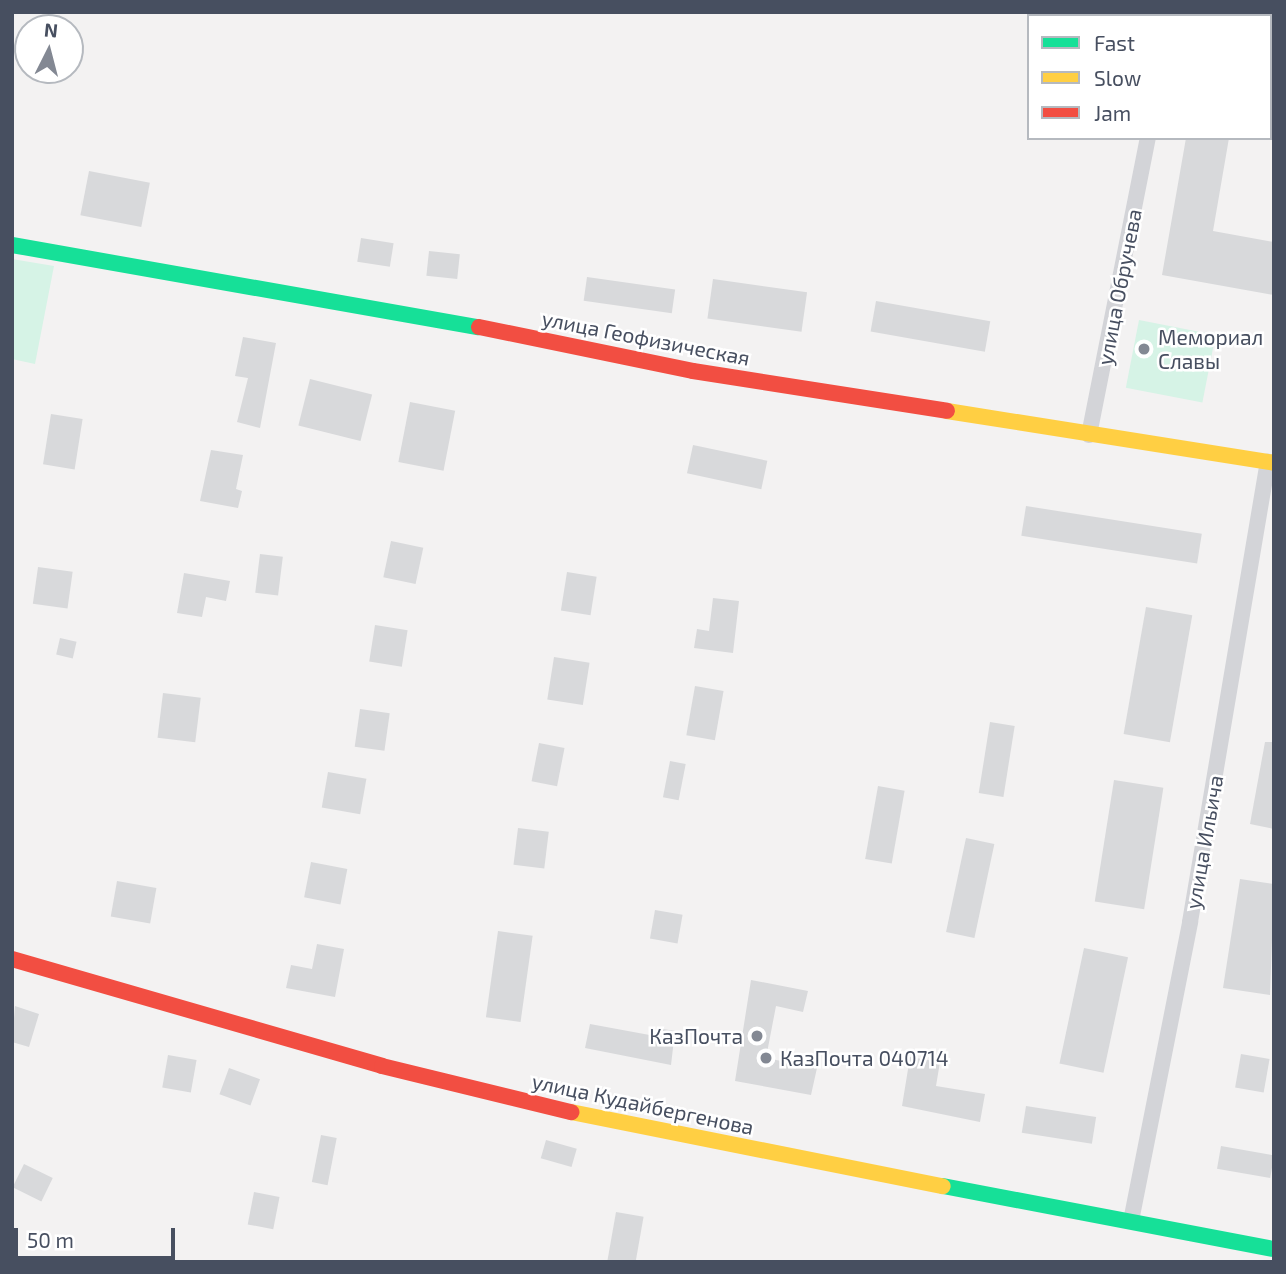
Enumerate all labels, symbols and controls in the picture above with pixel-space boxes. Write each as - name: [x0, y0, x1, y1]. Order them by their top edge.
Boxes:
- north arrow: [14, 14, 84, 84]
- legend: [1027, 14, 1272, 140]
- text: N: [43, 17, 59, 42]
- text: Fast: [1094, 30, 1135, 55]
- text: Slow: [1094, 65, 1141, 90]
- text: Jam: [1094, 100, 1131, 125]
- street label: улица Обручева: [1092, 207, 1146, 367]
- street label: улица Геофизическая: [540, 305, 752, 371]
- place label: Мемориал Славы: [1158, 324, 1263, 374]
- marker: Мемориал Славы: [1136, 341, 1152, 357]
- street label: улица Ильича: [1180, 773, 1228, 911]
- place label: КазПочта: [649, 1023, 743, 1049]
- marker: КазПочта: [749, 1028, 765, 1044]
- place label: КазПочта 040714: [780, 1045, 949, 1071]
- marker: КазПочта 040714: [758, 1050, 774, 1066]
- street label: улица Кудайбергенова: [530, 1068, 756, 1140]
- scale bar: [18, 1214, 178, 1258]
- text: 50 m: [27, 1227, 74, 1252]

